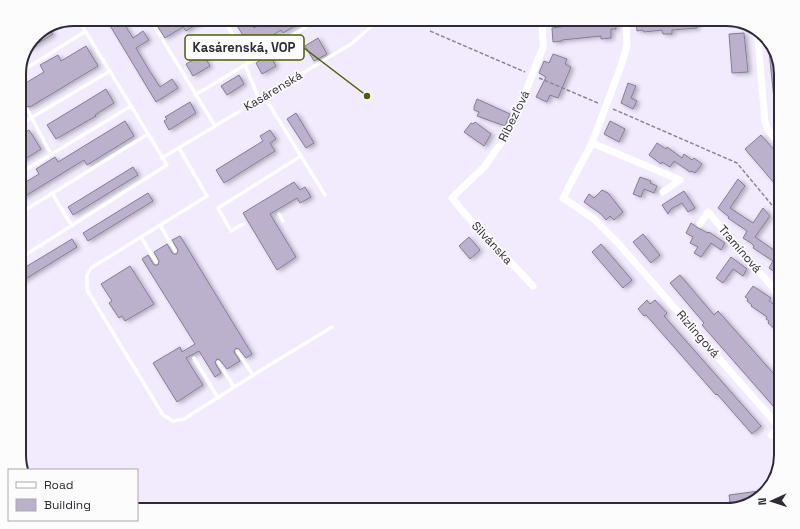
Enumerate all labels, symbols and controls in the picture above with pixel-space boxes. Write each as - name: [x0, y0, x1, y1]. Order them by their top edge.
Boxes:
- callout: Kasárenská, VOP: [185, 35, 304, 60]
- text: Kasárenská, VOP: [193, 39, 296, 56]
- street label: Kasárenská: [241, 67, 305, 115]
- street label: Ríbezľová: [495, 88, 533, 144]
- street label: Silvánska: [468, 218, 516, 268]
- street label: Tramínová: [715, 222, 765, 276]
- street label: Rizlingová: [673, 307, 723, 361]
- legend: [8, 469, 138, 521]
- text: Road: [44, 477, 73, 493]
- north arrow: [752, 481, 792, 521]
- text: Building: [44, 497, 91, 513]
- text: N: [755, 497, 769, 506]

